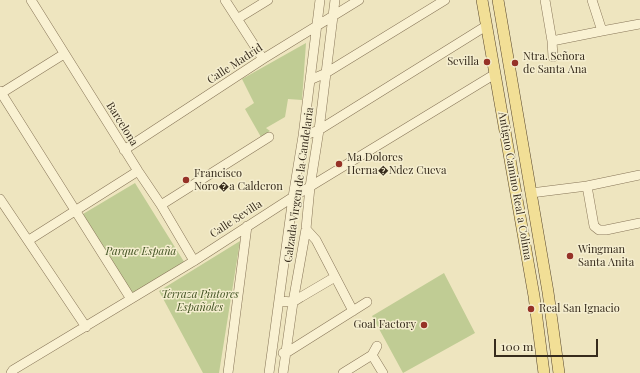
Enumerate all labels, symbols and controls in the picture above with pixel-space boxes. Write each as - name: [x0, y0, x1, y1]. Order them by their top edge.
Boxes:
- street label: Calle Madrid: [205, 41, 265, 87]
- place label: Ntra. Señora de Santa Ana: [523, 50, 587, 76]
- place label: Sevilla: [447, 55, 479, 69]
- marker: Sevilla: [482, 57, 492, 67]
- marker: Ntra. Señora de Santa Ana: [510, 58, 520, 68]
- street label: Barcelona: [103, 100, 141, 148]
- street label: Calzada Virgen de la Candelaria: [282, 107, 316, 263]
- street label: Antiguo Camino Real a Colima: [495, 111, 535, 261]
- place label: Ma Dolores Herna�Ndez Cueva: [347, 151, 446, 177]
- marker: Ma Dolores Herna�Ndez Cueva: [334, 159, 344, 169]
- place label: Francisco Noro�a Calderon: [194, 167, 283, 193]
- marker: Francisco Noro�a Calderon: [181, 175, 191, 185]
- street label: Calle Sevilla: [208, 197, 264, 241]
- place label: Wingman Santa Anita: [578, 243, 634, 269]
- park label: Parque España: [106, 245, 176, 259]
- marker: Wingman Santa Anita: [565, 251, 575, 261]
- park label: Terraza Pintores Españoles: [161, 288, 239, 314]
- place label: Real San Ignacio: [539, 302, 620, 316]
- marker: Real San Ignacio: [526, 304, 536, 314]
- place label: Goal Factory: [354, 318, 416, 332]
- marker: Goal Factory: [419, 320, 429, 330]
- scale bar: [496, 331, 600, 357]
- text: 100 m: [501, 338, 533, 354]

